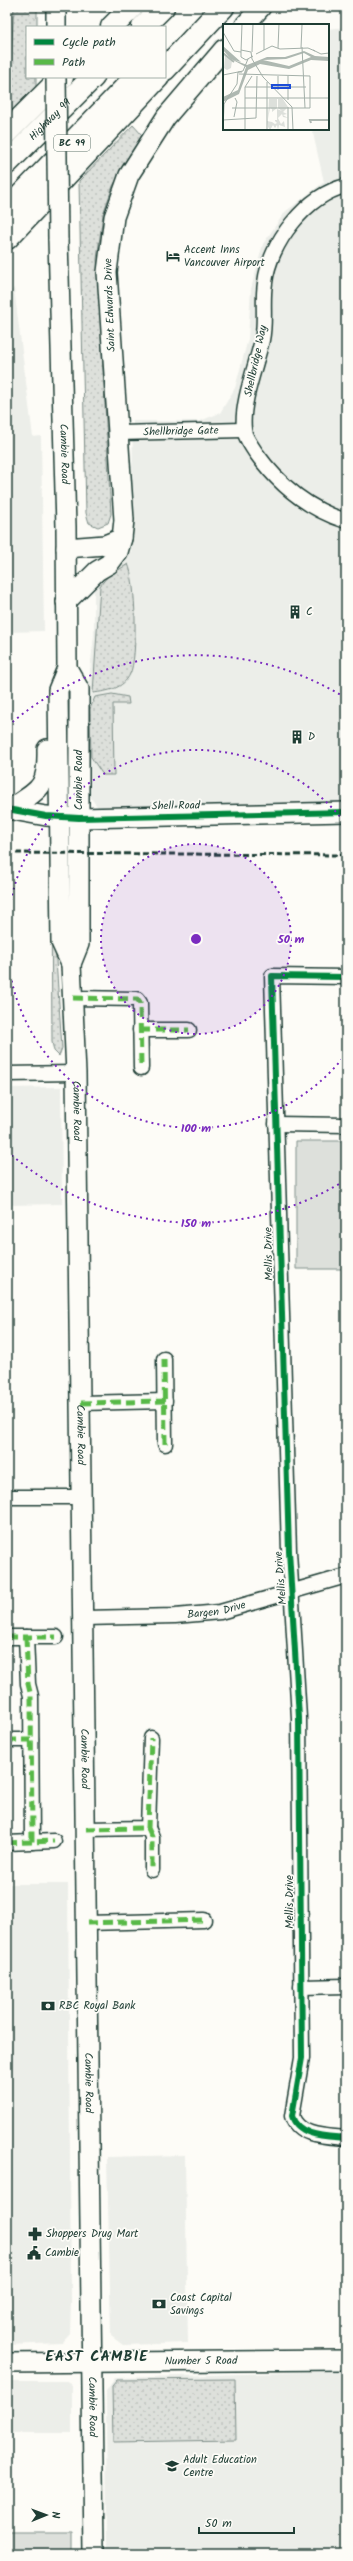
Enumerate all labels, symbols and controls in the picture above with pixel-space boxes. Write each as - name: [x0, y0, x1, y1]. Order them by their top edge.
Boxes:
- inset map: [223, 24, 329, 130]
- legend: [26, 26, 166, 78]
- text: Cycle path: [62, 33, 116, 52]
- text: Path: [62, 53, 85, 72]
- street label: Highway 99: [25, 94, 76, 145]
- road number: BC 99: [54, 135, 90, 151]
- place label: Accent Inns Vancouver Airport: [184, 241, 266, 272]
- hotel icon: Accent Inns Vancouver Airport: [165, 248, 181, 264]
- street label: Saint Edwards Drive: [99, 258, 121, 352]
- street label: Shellbridge Way: [240, 323, 273, 399]
- street label: Shellbridge Gate: [143, 422, 219, 441]
- street label: Cambie Road: [54, 423, 74, 485]
- place label: C: [306, 603, 313, 621]
- building icon: C: [287, 604, 303, 620]
- place label: D: [308, 728, 315, 746]
- building icon: D: [289, 729, 305, 745]
- street label: Cambie Road: [70, 749, 88, 810]
- street label: Shell Road: [152, 797, 201, 815]
- text: 50 m: [277, 930, 305, 949]
- centre of rings: [189, 932, 203, 946]
- street label: Cambie Road: [67, 1081, 86, 1142]
- text: 100 m: [181, 1119, 211, 1138]
- text: 150 m: [181, 1214, 211, 1233]
- street label: Mellis Drive: [260, 1227, 278, 1281]
- street label: Cambie Road: [71, 1404, 90, 1466]
- street label: Mellis Drive: [270, 1550, 292, 1606]
- street label: Bargen Drive: [186, 1596, 248, 1624]
- street label: Cambie Road: [75, 1728, 94, 1790]
- street label: Mellis Drive: [281, 1875, 299, 1929]
- place label: RBC Royal Bank: [59, 1997, 136, 2015]
- bank icon: RBC Royal Bank: [40, 1998, 56, 2014]
- street label: Cambie Road: [79, 2052, 98, 2114]
- place label: Shoppers Drug Mart: [46, 2225, 139, 2243]
- pharmacy icon: Shoppers Drug Mart: [27, 2226, 43, 2242]
- place label: Cambie: [45, 2244, 79, 2262]
- public building icon: Cambie: [26, 2245, 42, 2261]
- place label: Coast Capital Savings: [170, 2289, 232, 2320]
- bank icon: Coast Capital Savings: [151, 2296, 167, 2312]
- district label: EAST CAMBIE: [45, 2345, 149, 2369]
- street label: Number 5 Road: [165, 2352, 238, 2371]
- street label: Cambie Road: [83, 2376, 102, 2438]
- place label: Adult Education Centre: [183, 2451, 257, 2482]
- school or university icon: Adult Education Centre: [164, 2458, 180, 2474]
- north arrow: [26, 2495, 66, 2535]
- scale bar: [199, 2509, 294, 2535]
- text: N: [46, 2511, 64, 2519]
- text: 50 m: [205, 2514, 232, 2533]

